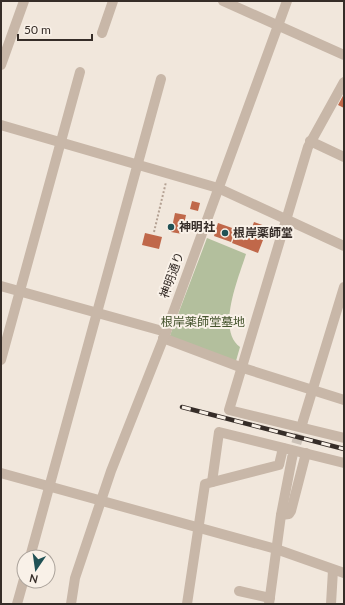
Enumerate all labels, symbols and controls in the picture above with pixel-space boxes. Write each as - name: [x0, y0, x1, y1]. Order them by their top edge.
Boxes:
- scale bar: [18, 16, 92, 42]
- text: 50 m: [24, 22, 51, 37]
- place label: 神明社: [179, 219, 215, 234]
- marker: 神明社: [166, 222, 176, 232]
- place label: 根岸薬師堂: [233, 225, 293, 240]
- marker: 根岸薬師堂: [220, 228, 230, 238]
- street label: 神明通り: [156, 250, 187, 300]
- park label: 根岸薬師堂墓地: [161, 314, 245, 329]
- north arrow: [16, 549, 56, 589]
- text: N: [28, 572, 39, 587]

